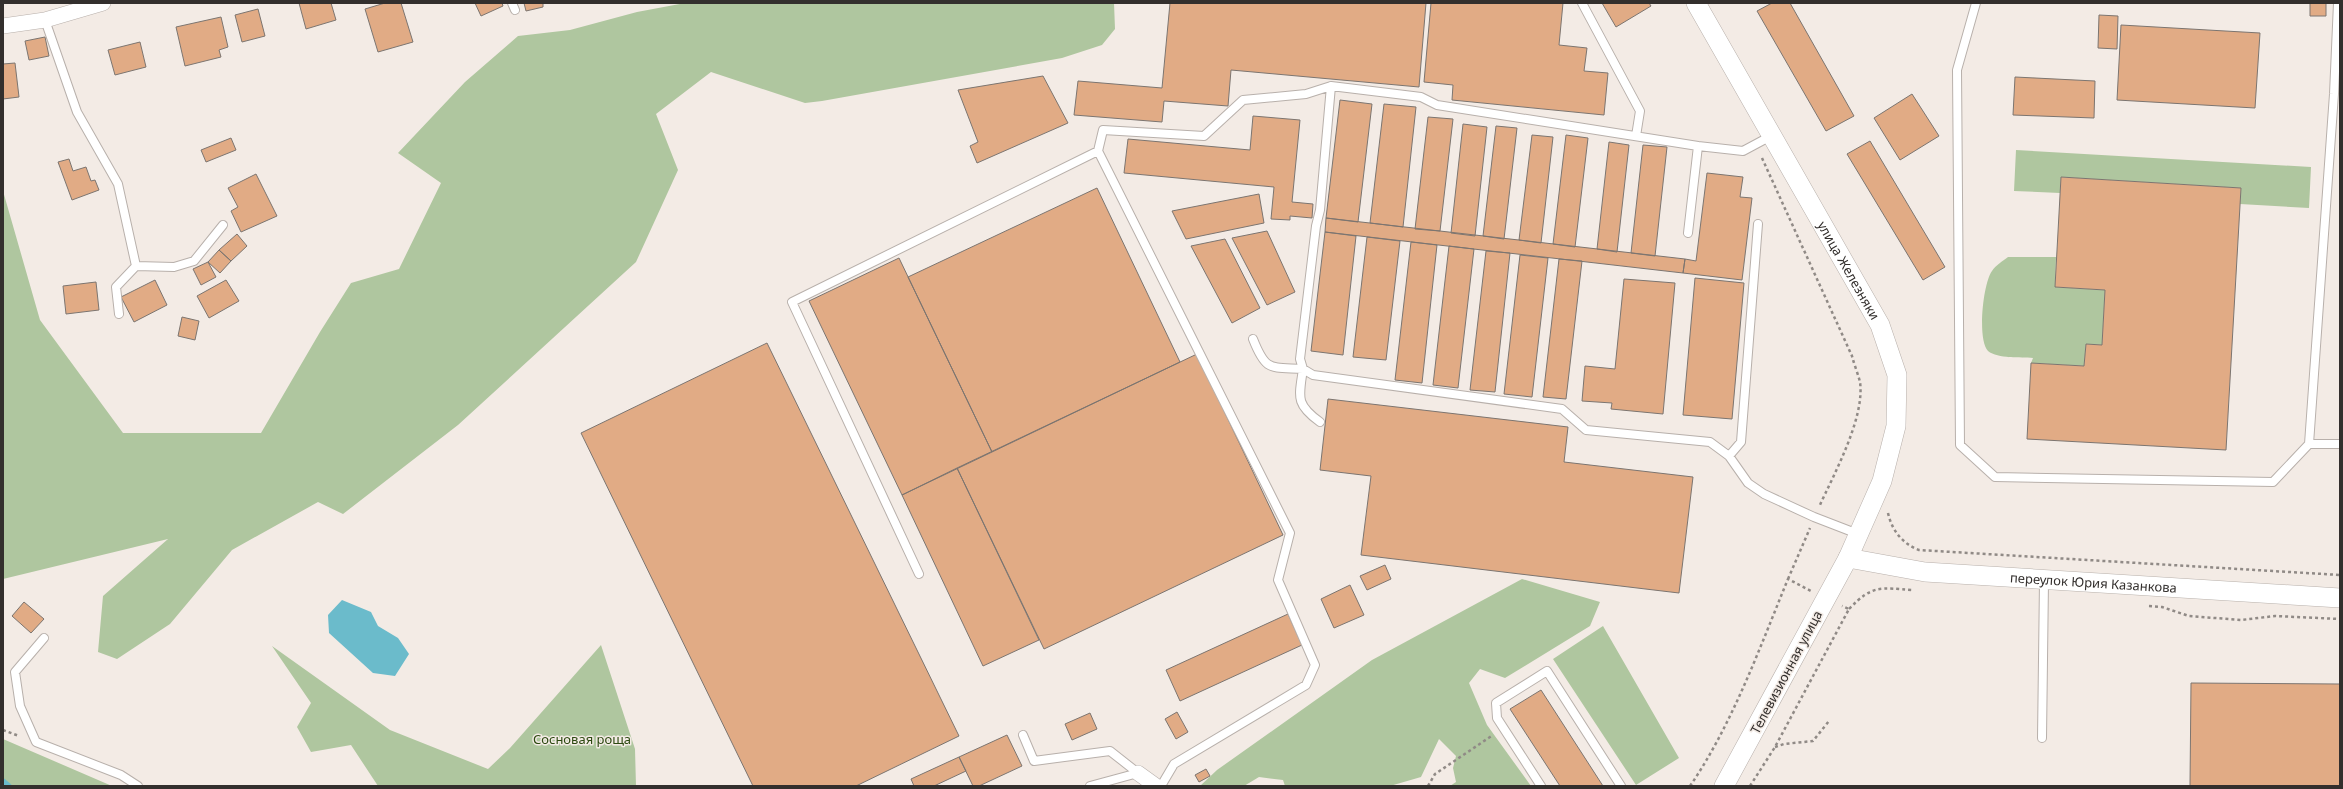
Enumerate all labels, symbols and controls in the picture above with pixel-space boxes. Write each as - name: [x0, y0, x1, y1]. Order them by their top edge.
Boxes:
- street label: улица Железняки: [1814, 218, 1884, 323]
- street label: переулок Юрия Казанкова: [2009, 568, 2177, 597]
- street label: Телевизионная улица: [1746, 607, 1826, 737]
- park label: Сосновая роща: [533, 730, 631, 748]

